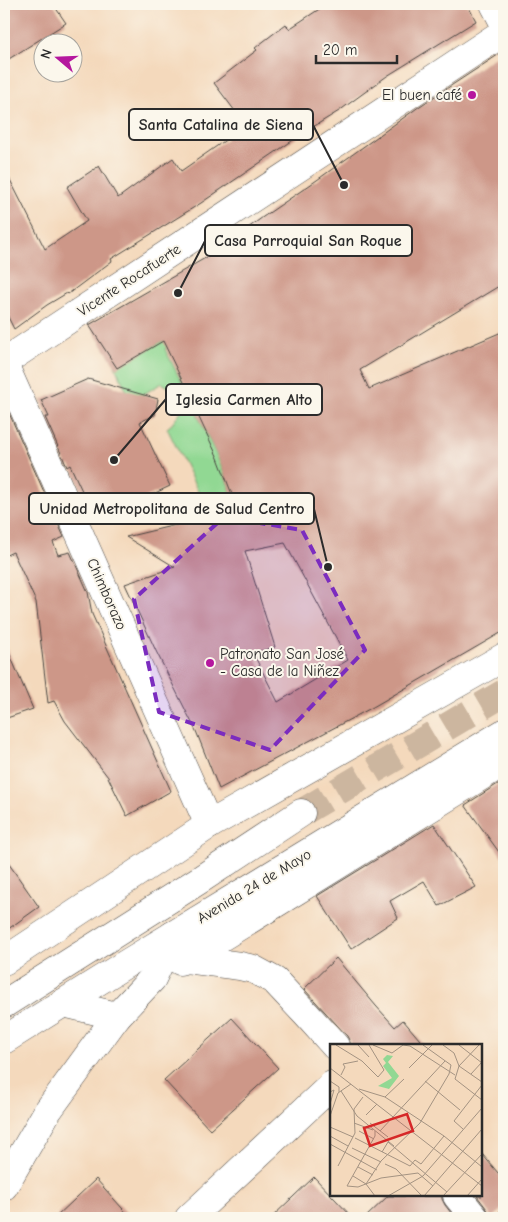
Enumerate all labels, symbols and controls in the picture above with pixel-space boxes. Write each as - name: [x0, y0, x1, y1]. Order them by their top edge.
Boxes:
- north arrow: [32, 32, 82, 82]
- scale bar: [316, 32, 397, 64]
- text: 20 m: [323, 41, 357, 59]
- text: N: [37, 47, 56, 61]
- place label: El buen café: [382, 86, 462, 104]
- marker: El buen café: [466, 89, 478, 101]
- callout: Santa Catalina de Siena: [129, 109, 313, 140]
- text: Santa Catalina de Siena: [139, 116, 303, 134]
- callout: Casa Parroquial San Roque: [205, 225, 412, 256]
- text: Casa Parroquial San Roque: [214, 232, 402, 250]
- street label: Vicente Rocafuerte: [74, 240, 184, 320]
- callout: Iglesia Carmen Alto: [166, 384, 322, 415]
- text: Iglesia Carmen Alto: [176, 391, 312, 409]
- callout: Unidad Metropolitana de Salud Centro: [29, 493, 314, 524]
- text: Unidad Metropolitana de Salud Centro: [40, 500, 304, 518]
- street label: Chimborazo: [83, 555, 131, 633]
- place label: Patronato San José - Casa de la Niñez: [220, 645, 344, 680]
- marker: Patronato San José - Casa de la Niñez: [204, 657, 216, 669]
- street label: Avenida 24 de Mayo: [194, 845, 314, 927]
- inset map: [330, 1044, 483, 1197]

